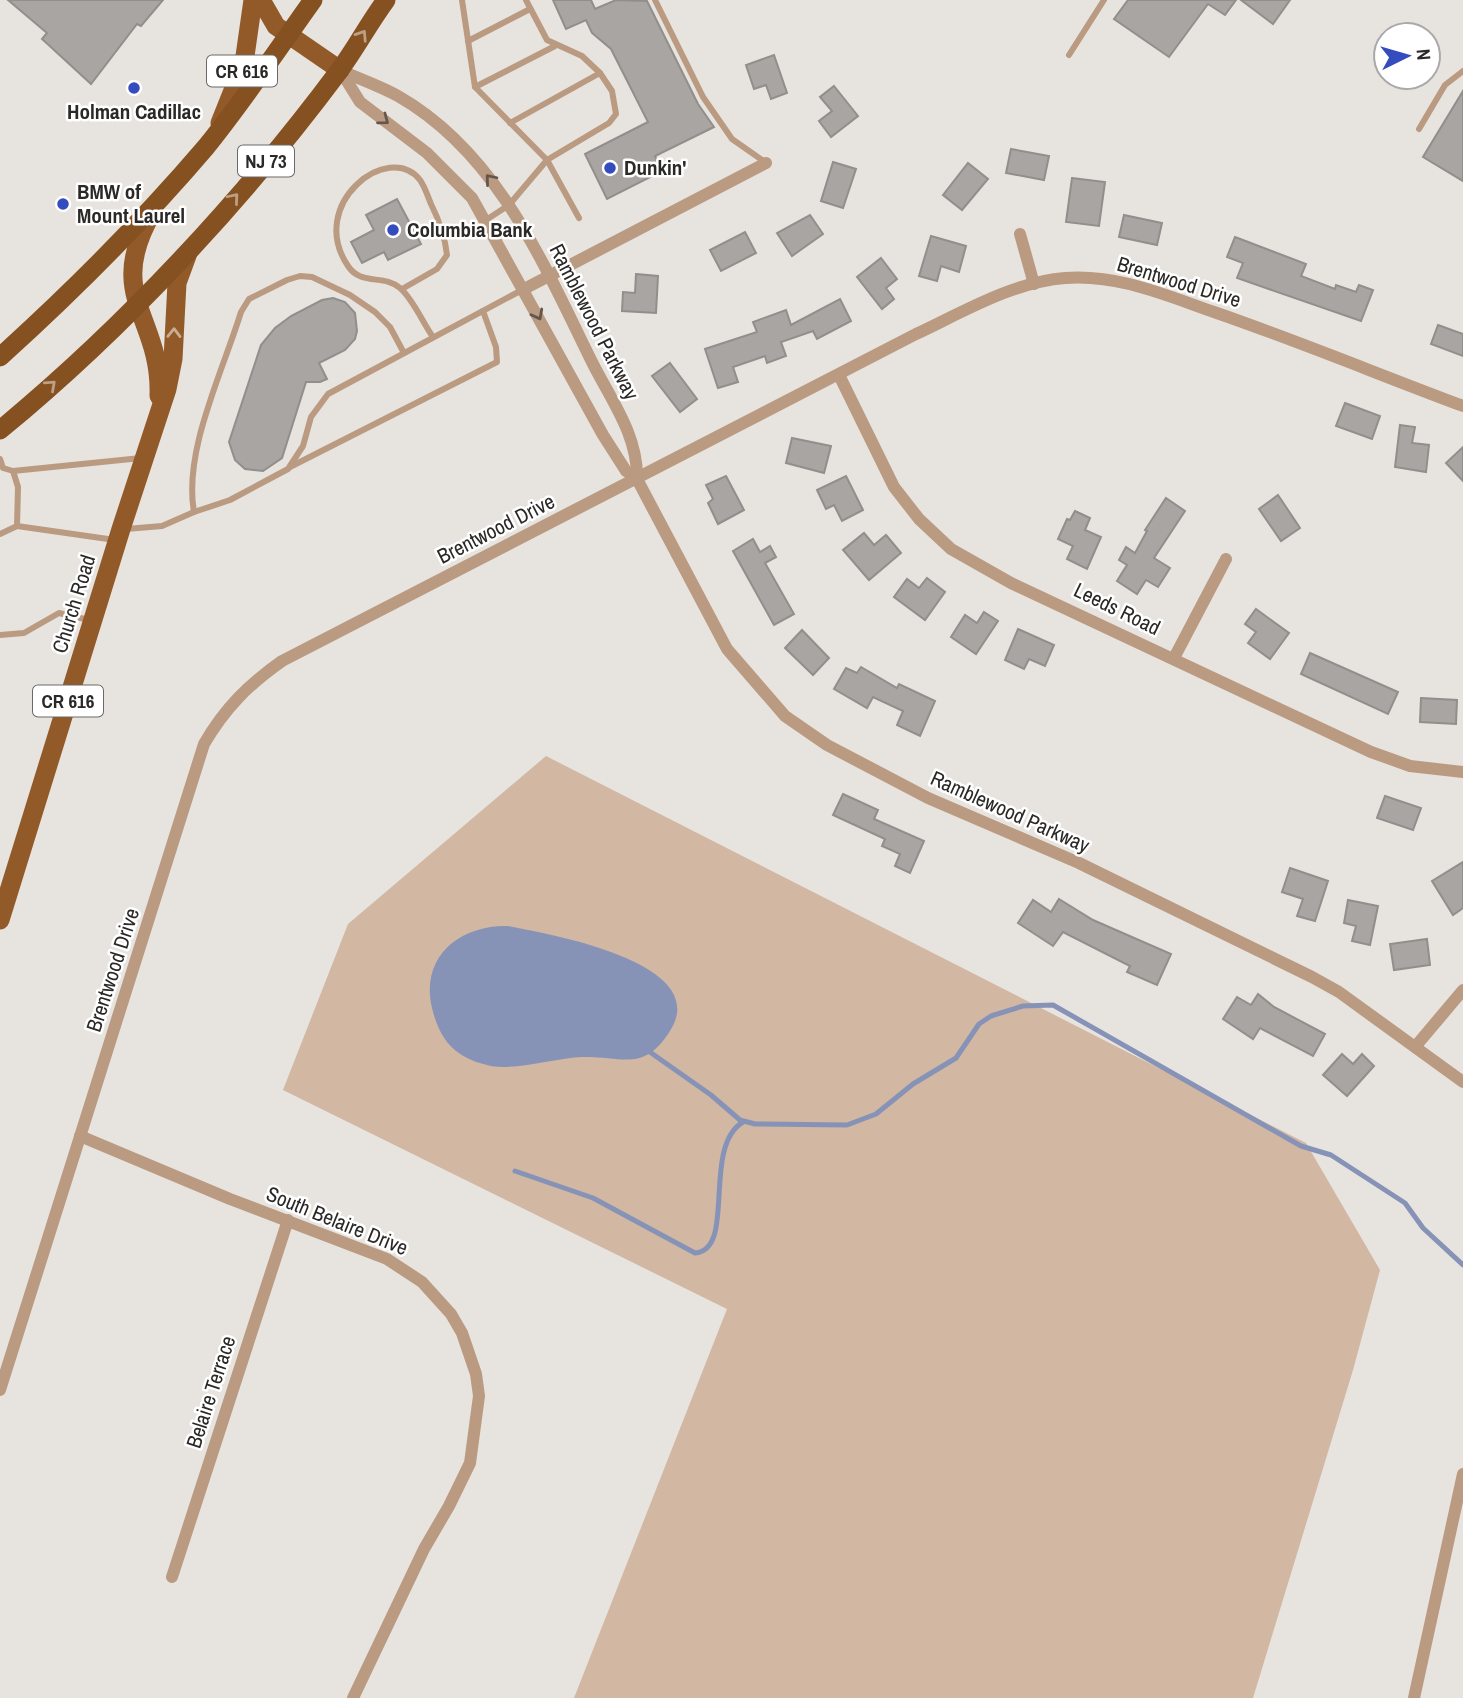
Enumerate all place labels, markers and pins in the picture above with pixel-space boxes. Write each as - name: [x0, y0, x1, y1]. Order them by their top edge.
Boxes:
- marker: Holman Cadillac: [126, 80, 142, 96]
- place label: Holman Cadillac: [67, 97, 201, 126]
- place label: Dunkin': [624, 153, 686, 182]
- marker: Dunkin': [602, 160, 618, 176]
- place label: BMW of Mount Laurel: [77, 177, 185, 230]
- marker: BMW of Mount Laurel: [55, 196, 71, 212]
- place label: Columbia Bank: [407, 215, 533, 244]
- marker: Columbia Bank: [385, 222, 401, 238]

